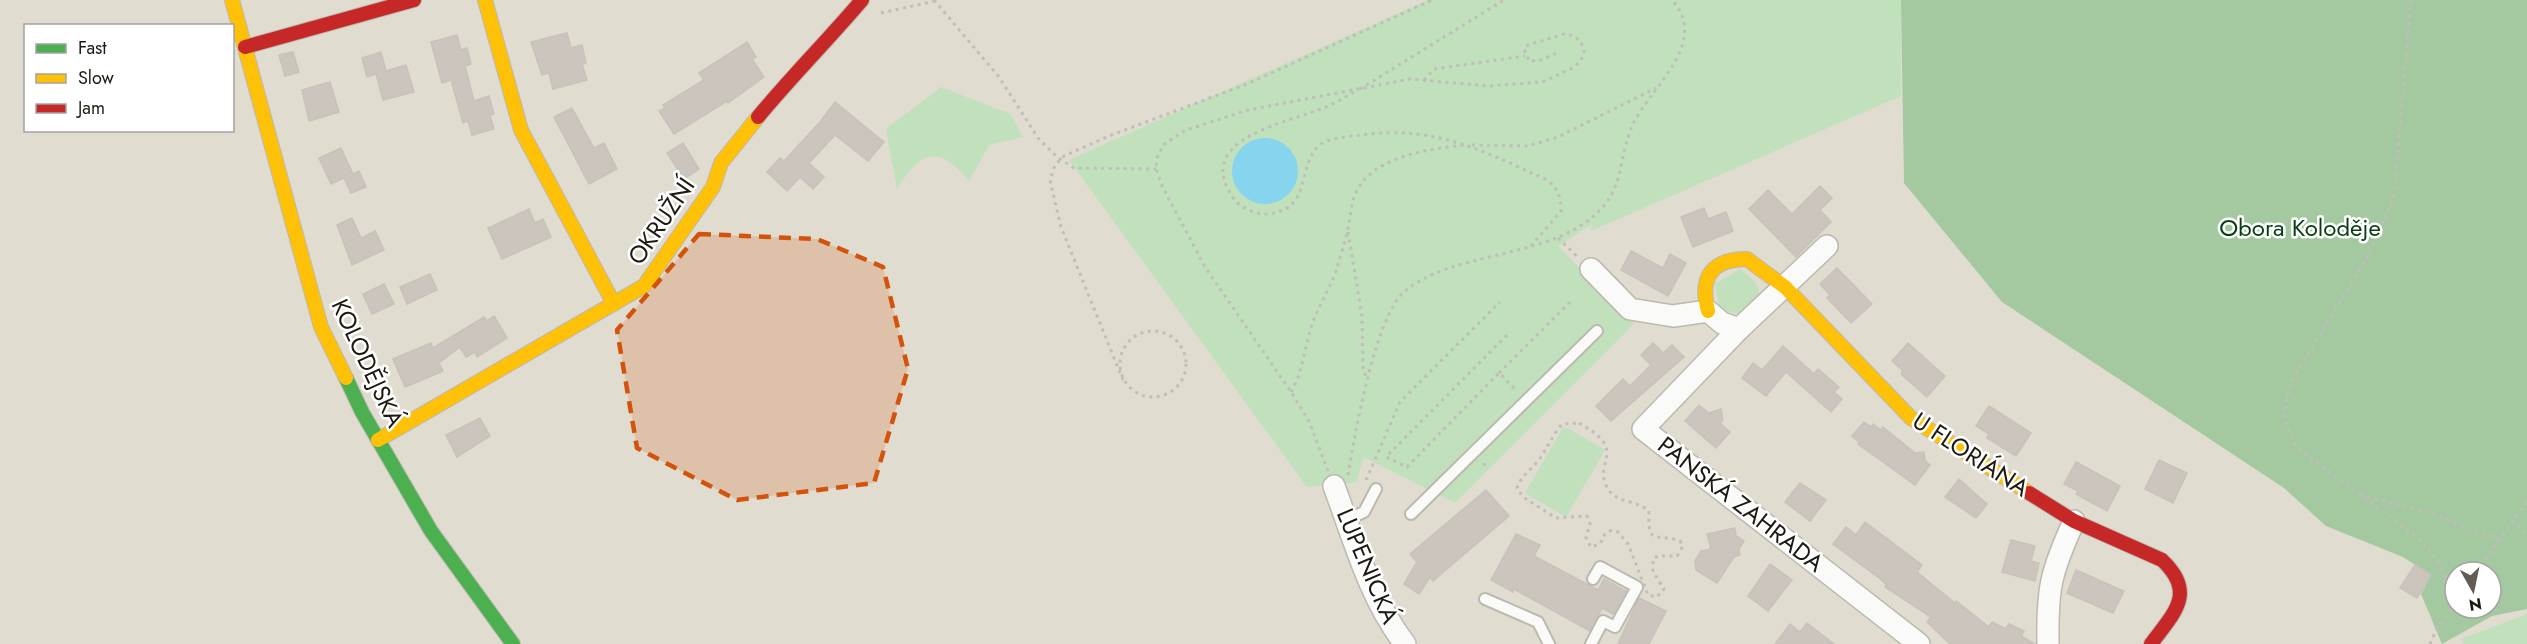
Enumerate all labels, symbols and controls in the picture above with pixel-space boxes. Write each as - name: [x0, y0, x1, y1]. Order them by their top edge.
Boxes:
- legend: [24, 24, 234, 132]
- text: Fast: [78, 35, 107, 61]
- text: Slow: [78, 65, 115, 91]
- text: Jam: [76, 95, 105, 121]
- street label: OKRUŽNÍ: [619, 169, 704, 272]
- park label: Obora Koloděje: [2219, 210, 2381, 245]
- street label: KOLODĚJSKÁ: [323, 293, 413, 433]
- street label: U FLORIÁNA: [1906, 403, 2036, 505]
- street label: PANSKÁ ZAHRADA: [1650, 428, 1832, 580]
- street label: LUPENICKÁ: [1328, 503, 1408, 629]
- north arrow: [2443, 560, 2503, 620]
- text: N: [2467, 592, 2483, 617]

